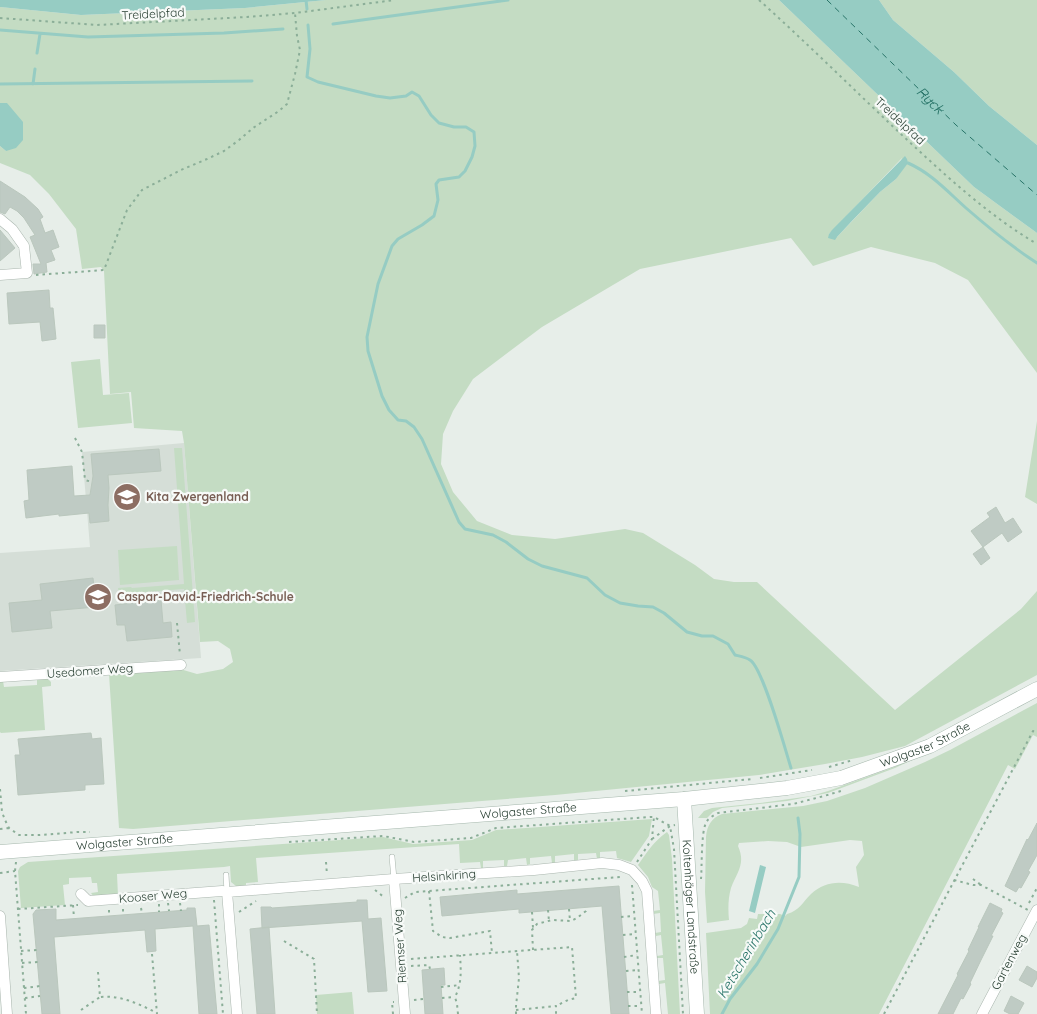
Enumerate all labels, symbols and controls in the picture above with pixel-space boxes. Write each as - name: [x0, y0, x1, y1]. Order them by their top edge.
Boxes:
- street label: Treidelpfad: [121, 4, 185, 23]
- water label: Ryck: [913, 83, 949, 119]
- street label: Treidelpfad: [872, 94, 929, 148]
- school or university icon: Kita Zwergenland: [112, 482, 142, 512]
- place label: Kita Zwergenland: [146, 489, 249, 504]
- school or university icon: Caspar-David-Friedrich-Schule: [83, 582, 113, 612]
- place label: Caspar-David-Friedrich-Schule: [117, 589, 294, 604]
- street label: Usedomer Weg: [46, 660, 134, 681]
- street label: Wolgaster Straße: [878, 718, 973, 770]
- street label: Wolgaster Straße: [479, 799, 578, 822]
- street label: Wolgaster Straße: [76, 831, 174, 853]
- street label: Koitenhäger Landstraße: [679, 839, 703, 975]
- street label: Helsinkiring: [412, 866, 476, 885]
- street label: Kooser Weg: [118, 885, 188, 906]
- water label: Ketscherinbach: [712, 905, 780, 1002]
- street label: Riemser Weg: [389, 908, 410, 984]
- street label: Gartenweg: [988, 931, 1030, 992]

